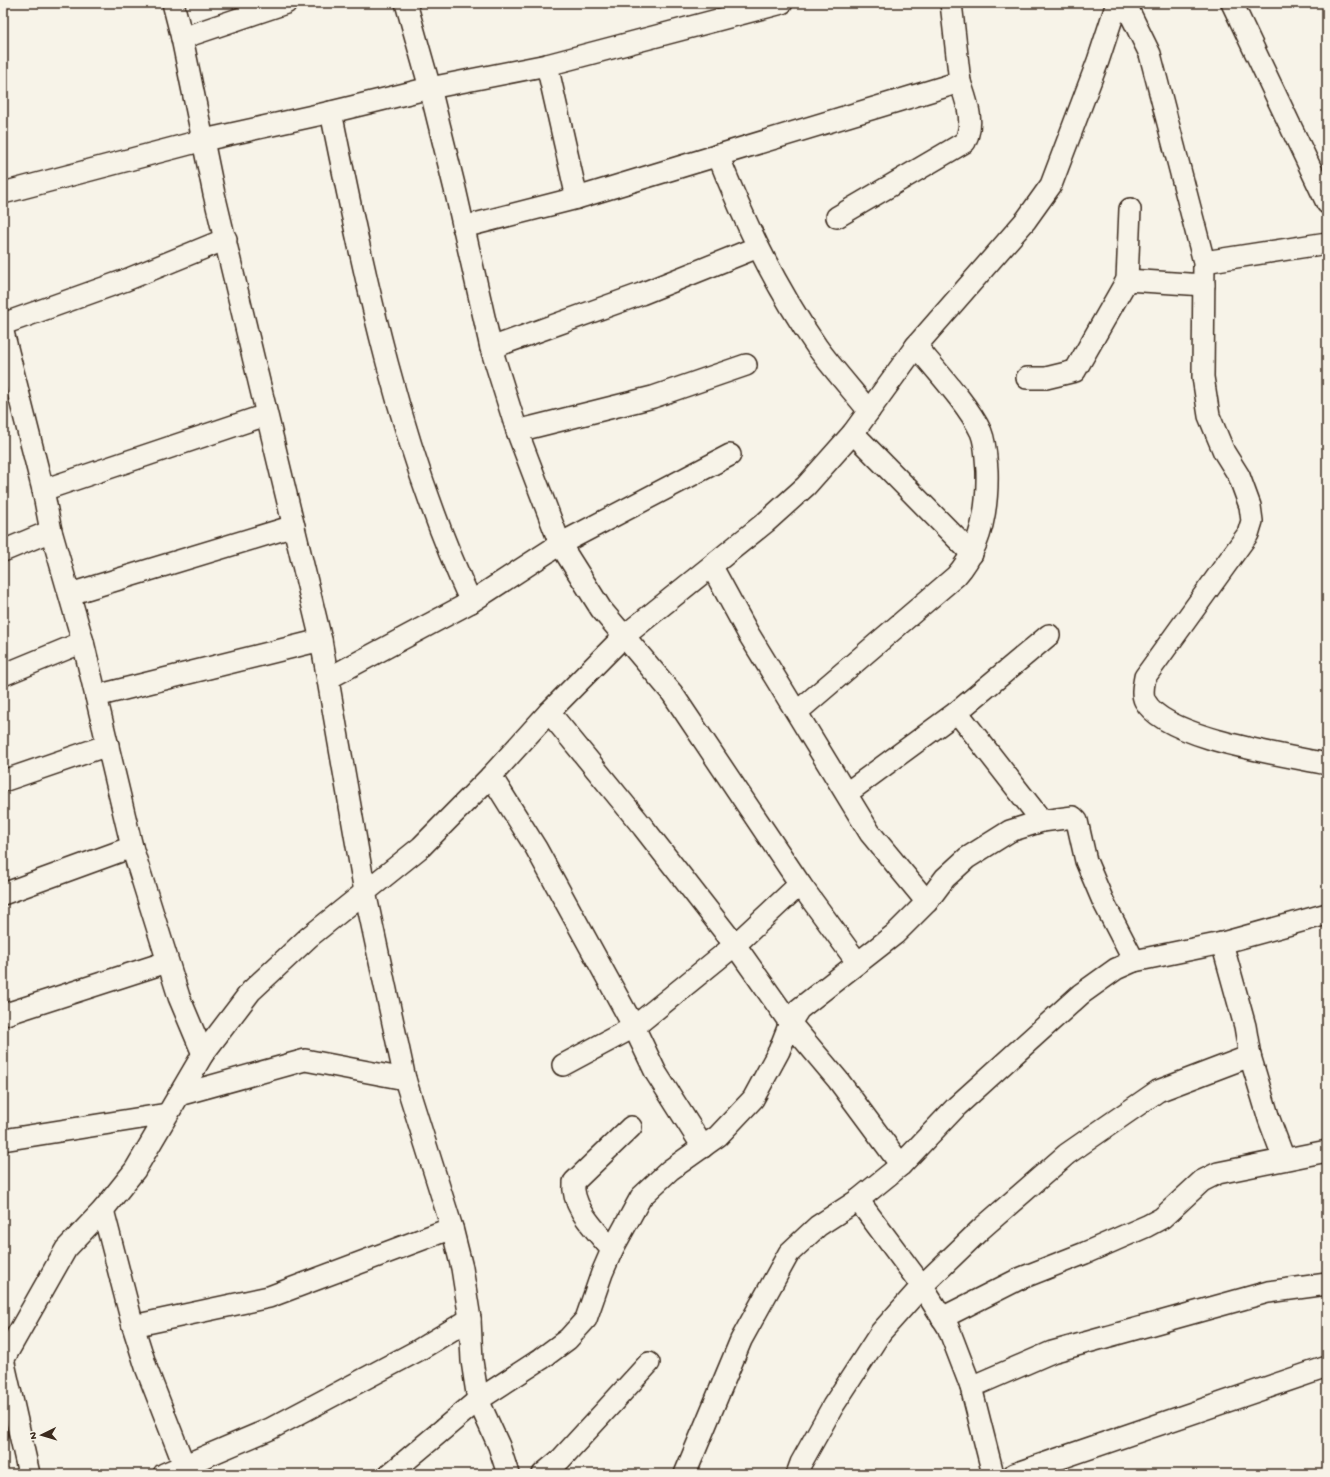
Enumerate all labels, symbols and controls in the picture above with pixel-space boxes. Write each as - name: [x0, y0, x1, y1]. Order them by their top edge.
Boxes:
- north arrow: [22, 1415, 62, 1455]
- text: N: [28, 1432, 40, 1440]

